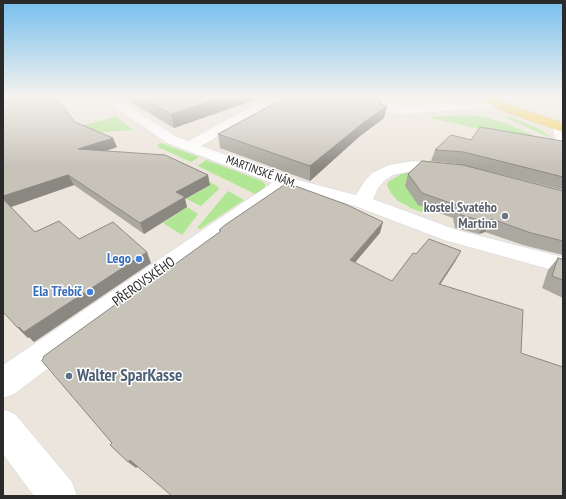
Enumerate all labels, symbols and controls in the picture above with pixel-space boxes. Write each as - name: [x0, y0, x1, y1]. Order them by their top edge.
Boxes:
- street label: MARTINSKÉ NÁM.: [224, 153, 298, 191]
- place label: kostel Svatého Martina: [424, 200, 497, 232]
- marker: kostel Svatého Martina: [500, 211, 510, 221]
- place label: Lego: [107, 251, 131, 267]
- street label: PŘEROVSKÉHO: [109, 254, 179, 310]
- marker: Lego: [134, 254, 144, 264]
- place label: Ela Třebíč: [33, 284, 82, 300]
- marker: Ela Třebíč: [85, 287, 95, 297]
- place label: Walter SparKasse: [77, 366, 182, 386]
- marker: Walter SparKasse: [64, 371, 74, 381]

